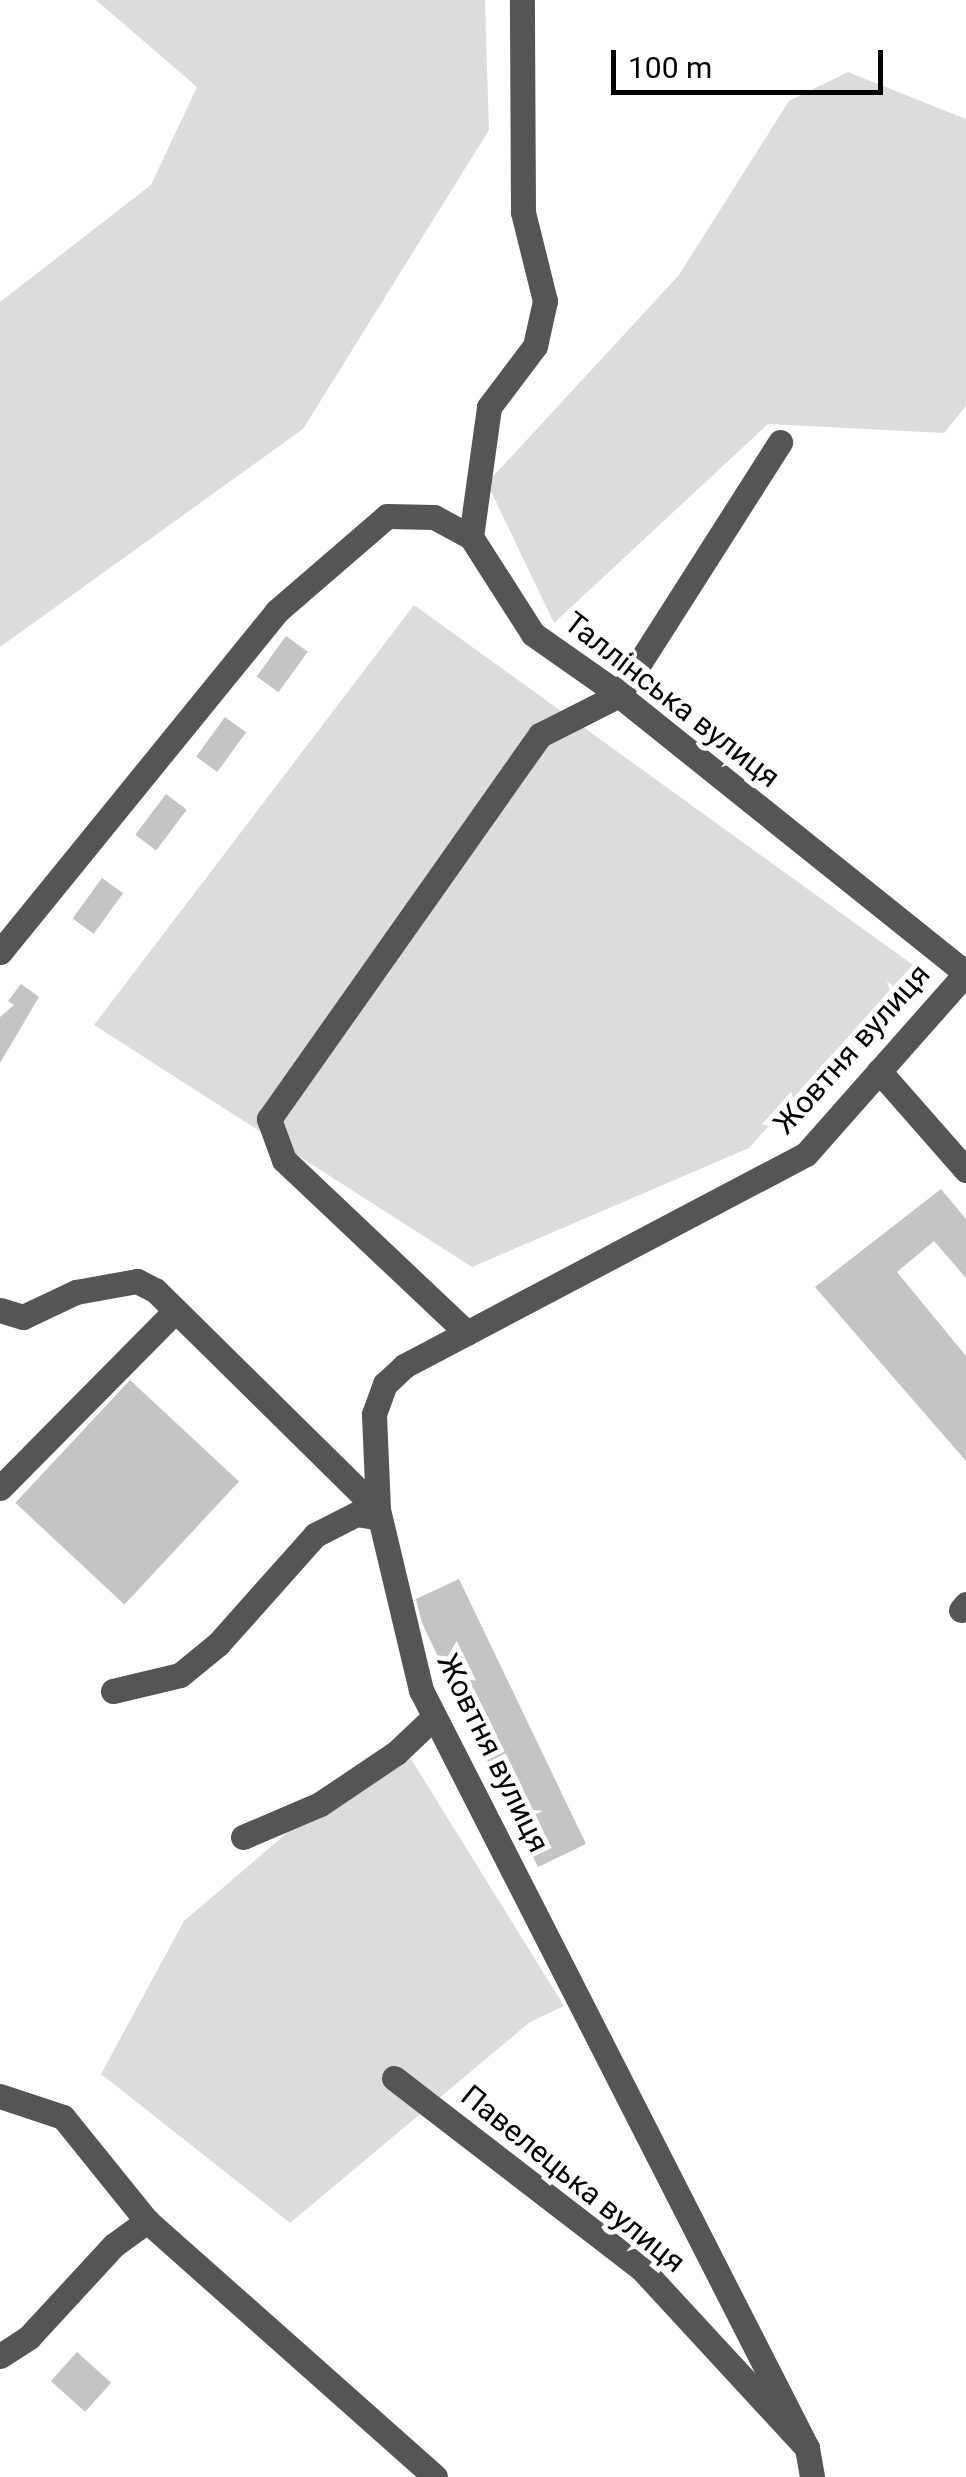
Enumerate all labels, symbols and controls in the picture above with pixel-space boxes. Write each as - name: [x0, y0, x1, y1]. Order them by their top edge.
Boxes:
- scale bar: [616, 30, 888, 92]
- text: 100 m: [628, 50, 712, 85]
- street label: Таллінська вулиця: [557, 605, 787, 795]
- street label: Жовтня вулиця: [766, 957, 938, 1141]
- street label: Жовтня вулиця: [429, 1648, 557, 1858]
- street label: Павелецька вулиця: [454, 2078, 692, 2280]

